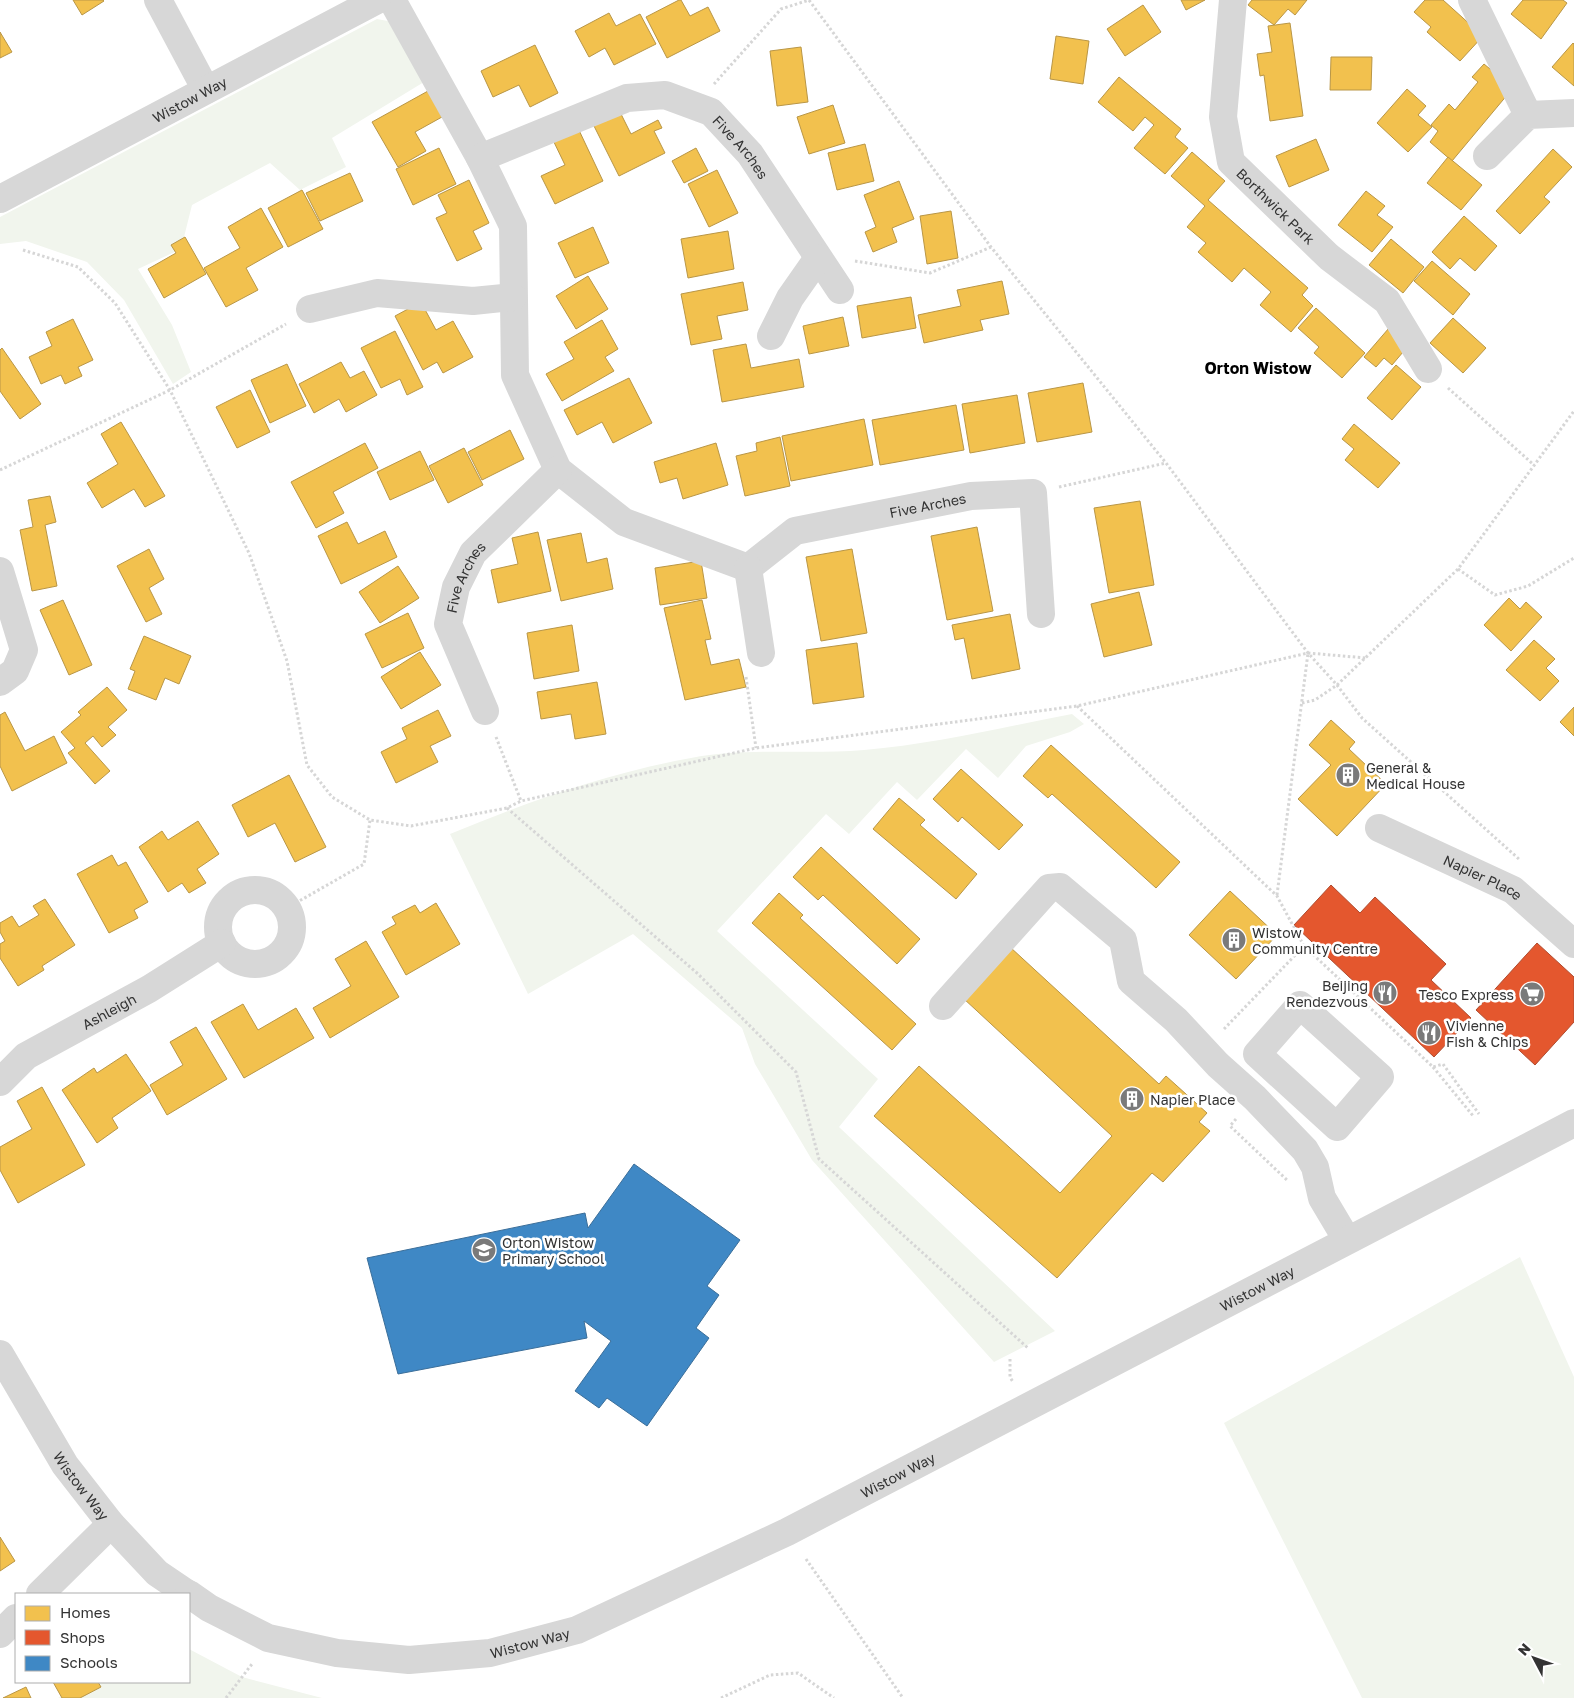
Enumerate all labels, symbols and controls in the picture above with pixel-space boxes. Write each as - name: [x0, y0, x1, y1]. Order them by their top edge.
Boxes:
- street label: Wistow Way: [149, 72, 229, 126]
- street label: Five Arches: [710, 111, 772, 182]
- street label: Borthwick Park: [1234, 164, 1319, 247]
- district label: Orton Wistow: [1204, 358, 1312, 378]
- street label: Five Arches: [888, 489, 967, 521]
- street label: Five Arches: [442, 537, 489, 615]
- place label: General & Medical House: [1366, 759, 1465, 792]
- building icon: General & Medical House: [1335, 762, 1361, 788]
- street label: Napier Place: [1441, 851, 1526, 903]
- place label: Wistow Community Centre: [1252, 924, 1378, 957]
- building icon: Wistow Community Centre: [1221, 927, 1247, 953]
- place label: Beijing Rendezvous: [1286, 977, 1368, 1010]
- restaurant icon: Beijing Rendezvous: [1372, 980, 1398, 1006]
- supermarket icon: Tesco Express: [1519, 981, 1545, 1007]
- place label: Tesco Express: [1418, 986, 1514, 1003]
- street label: Ashleigh: [79, 989, 139, 1032]
- place label: Vivienne Fish & Chips: [1446, 1017, 1528, 1050]
- restaurant icon: Vivienne Fish & Chips: [1416, 1020, 1442, 1046]
- building icon: Napier Place: [1119, 1086, 1145, 1112]
- place label: Napier Place: [1150, 1091, 1235, 1108]
- place label: Orton Wistow Primary School: [502, 1234, 604, 1267]
- school or university icon: Orton Wistow Primary School: [471, 1237, 497, 1263]
- street label: Wistow Way: [1217, 1261, 1297, 1314]
- street label: Wistow Way: [50, 1448, 113, 1523]
- street label: Wistow Way: [857, 1448, 938, 1501]
- legend: [15, 1593, 190, 1683]
- text: Homes: [60, 1603, 110, 1621]
- street label: Wistow Way: [488, 1624, 572, 1661]
- text: Shops: [60, 1628, 105, 1646]
- north arrow: [1509, 1633, 1559, 1683]
- text: N: [1514, 1640, 1534, 1659]
- text: Schools: [60, 1653, 118, 1671]

